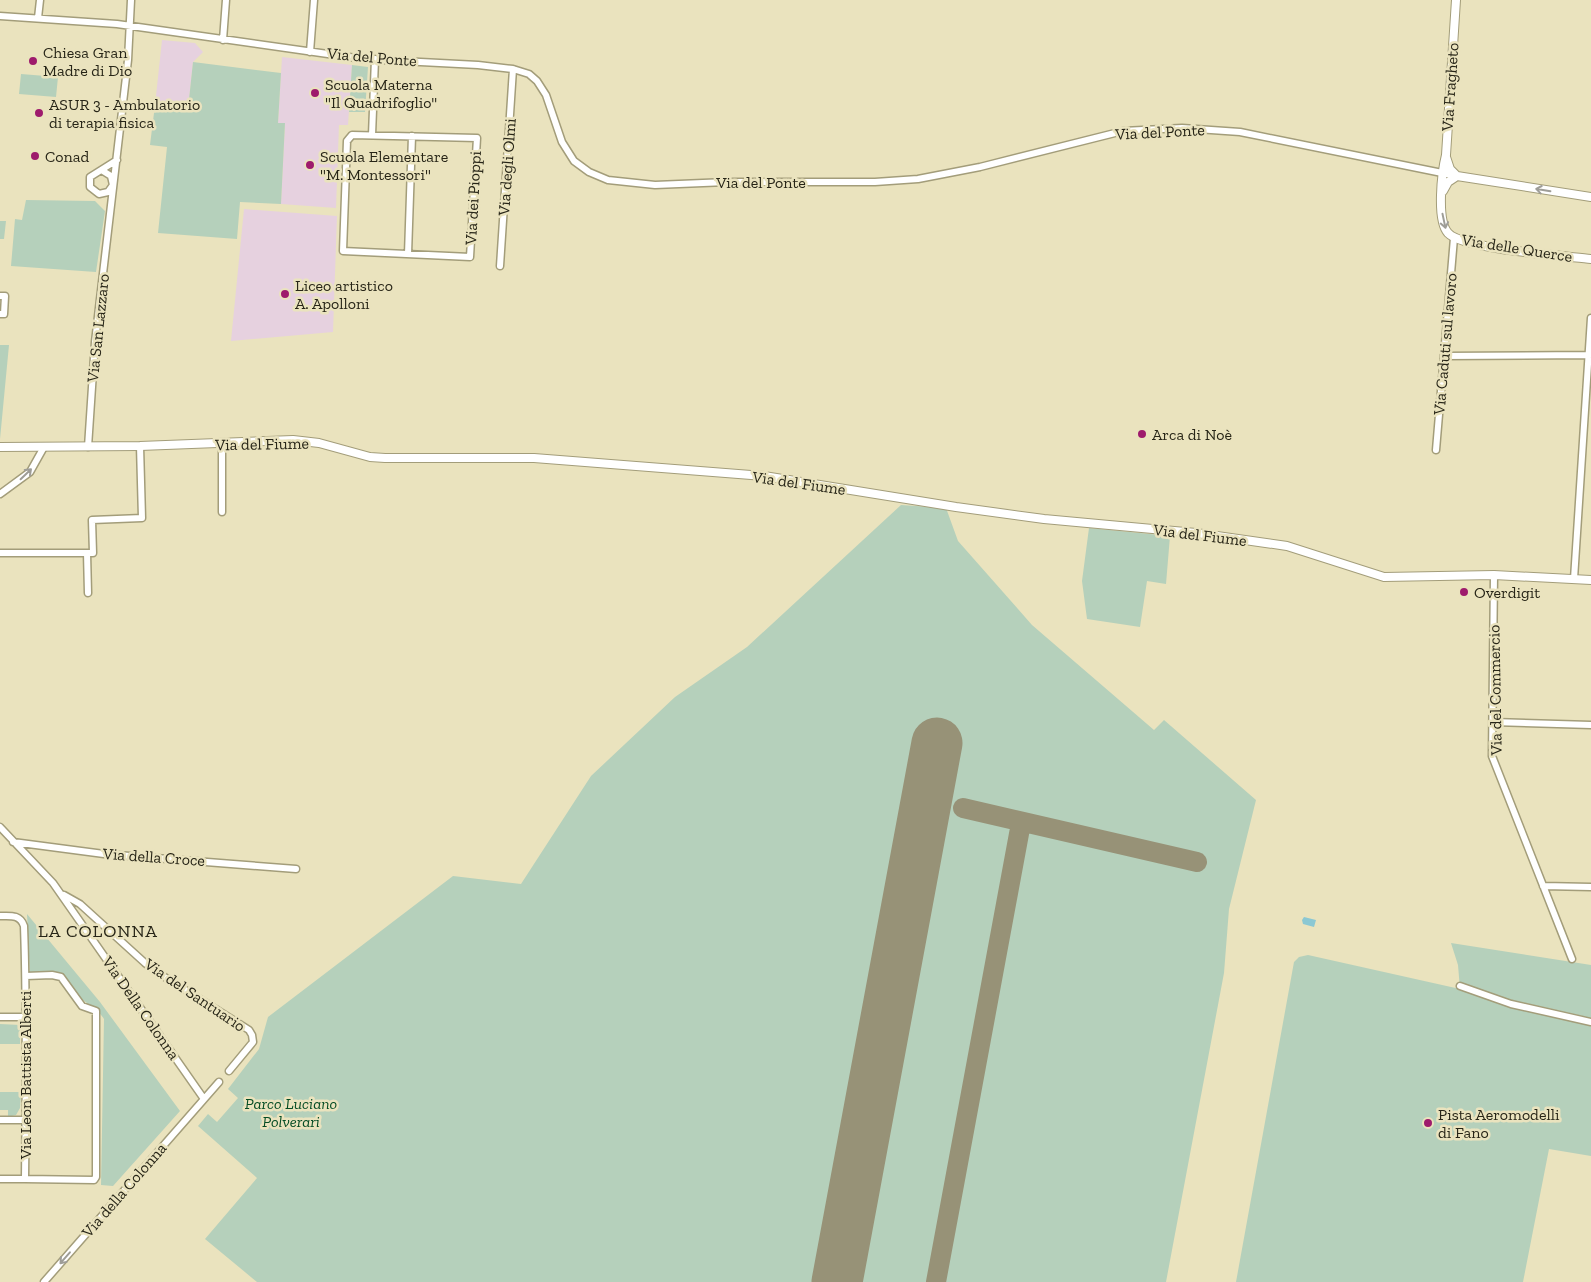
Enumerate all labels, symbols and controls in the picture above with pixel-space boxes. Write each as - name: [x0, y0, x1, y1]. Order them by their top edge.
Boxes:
- street label: Via Fragheto: [1437, 42, 1463, 133]
- place label: Chiesa Gran Madre di Dio: [43, 43, 132, 80]
- street label: Via del Ponte: [325, 44, 418, 70]
- marker: Chiesa Gran Madre di Dio: [27, 55, 39, 67]
- place label: Scuola Materna "Il Quadrifoglio": [325, 75, 437, 112]
- marker: Scuola Materna "Il Quadrifoglio": [309, 87, 321, 99]
- place label: ASUR 3 - Ambulatorio di terapia fisica: [49, 95, 200, 132]
- marker: ASUR 3 - Ambulatorio di terapia fisica: [33, 107, 45, 119]
- street label: Via degli Olmi: [494, 117, 520, 217]
- street label: Via del Ponte: [1114, 120, 1205, 144]
- place label: Conad: [45, 147, 89, 166]
- place label: Scuola Elementare "M. Montessori": [320, 147, 448, 184]
- marker: Conad: [29, 150, 41, 162]
- street label: Via dei Pioppi: [461, 150, 485, 247]
- marker: Scuola Elementare "M. Montessori": [304, 159, 316, 171]
- street label: Via del Ponte: [715, 173, 806, 192]
- one-way arrow: [1535, 184, 1551, 194]
- one-way arrow: [1439, 213, 1449, 229]
- street label: Via delle Querce: [1459, 230, 1574, 266]
- street label: Via Caduti sul lavoro: [1429, 272, 1461, 417]
- street label: Via San Lazzaro: [83, 273, 113, 384]
- place label: Liceo artistico A. Apolloni: [295, 276, 393, 313]
- marker: Liceo artistico A. Apolloni: [279, 288, 291, 300]
- place label: Arca di Noè: [1152, 425, 1232, 444]
- marker: Arca di Noè: [1136, 428, 1148, 440]
- street label: Via del Fiume: [214, 434, 309, 454]
- street label: Via del Fiume: [750, 467, 847, 499]
- one-way arrow: [20, 468, 32, 480]
- street label: Via del Fiume: [1151, 520, 1248, 550]
- place label: Overdigit: [1474, 583, 1540, 602]
- marker: Overdigit: [1458, 586, 1470, 598]
- street label: Via del Commercio: [1484, 625, 1506, 756]
- street label: Via della Croce: [101, 844, 206, 870]
- district label: LA COLONNA: [38, 920, 158, 942]
- street label: Via Della Colonna: [98, 952, 184, 1063]
- street label: Via del Santuario: [140, 954, 249, 1036]
- street label: Via Leon Battista Alberti: [16, 990, 35, 1160]
- park label: Parco Luciano Polverari: [245, 1094, 337, 1131]
- place label: Pista Aeromodelli di Fano: [1438, 1105, 1560, 1142]
- marker: Pista Aeromodelli di Fano: [1422, 1117, 1434, 1129]
- street label: Via della Colonna: [77, 1139, 170, 1242]
- one-way arrow: [59, 1252, 71, 1265]

